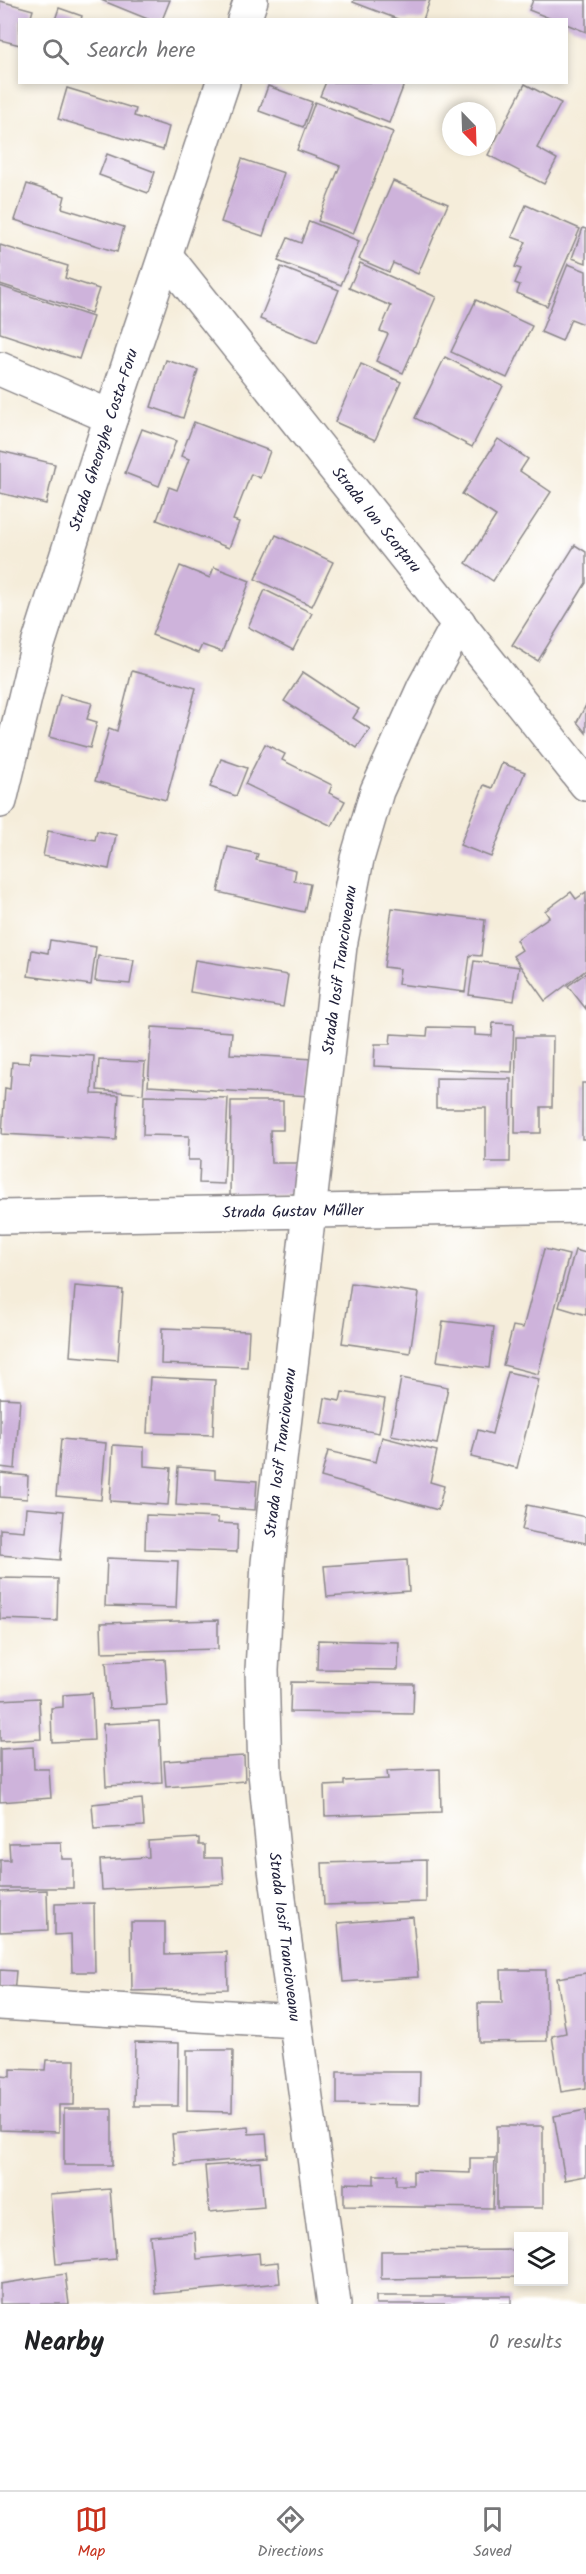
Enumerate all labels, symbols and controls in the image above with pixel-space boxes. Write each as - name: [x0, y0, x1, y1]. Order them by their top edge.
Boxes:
- search box: [18, 18, 568, 84]
- text: Search here: [87, 34, 195, 69]
- icon: search: [39, 35, 72, 68]
- north arrow: [442, 102, 496, 156]
- street label: Strada Gheorghe Costa-Foru: [63, 345, 145, 534]
- street label: Strada Ion Scorțaru: [325, 461, 427, 579]
- street label: Strada Iosif Trancioveanu: [316, 884, 364, 1056]
- street label: Strada Gustav Műller: [222, 1198, 365, 1226]
- street label: Strada Iosif Trancioveanu: [258, 1367, 304, 1539]
- street label: Strada Iosif Trancioveanu: [261, 1851, 307, 2023]
- map controls: [514, 2232, 568, 2286]
- button: layers: [514, 2232, 568, 2286]
- text: Nearby: [24, 2322, 104, 2364]
- text: 0 results: [489, 2327, 562, 2359]
- tab: Map: [75, 2503, 108, 2564]
- tab: Directions: [257, 2503, 324, 2564]
- tab: Saved: [473, 2503, 511, 2564]

